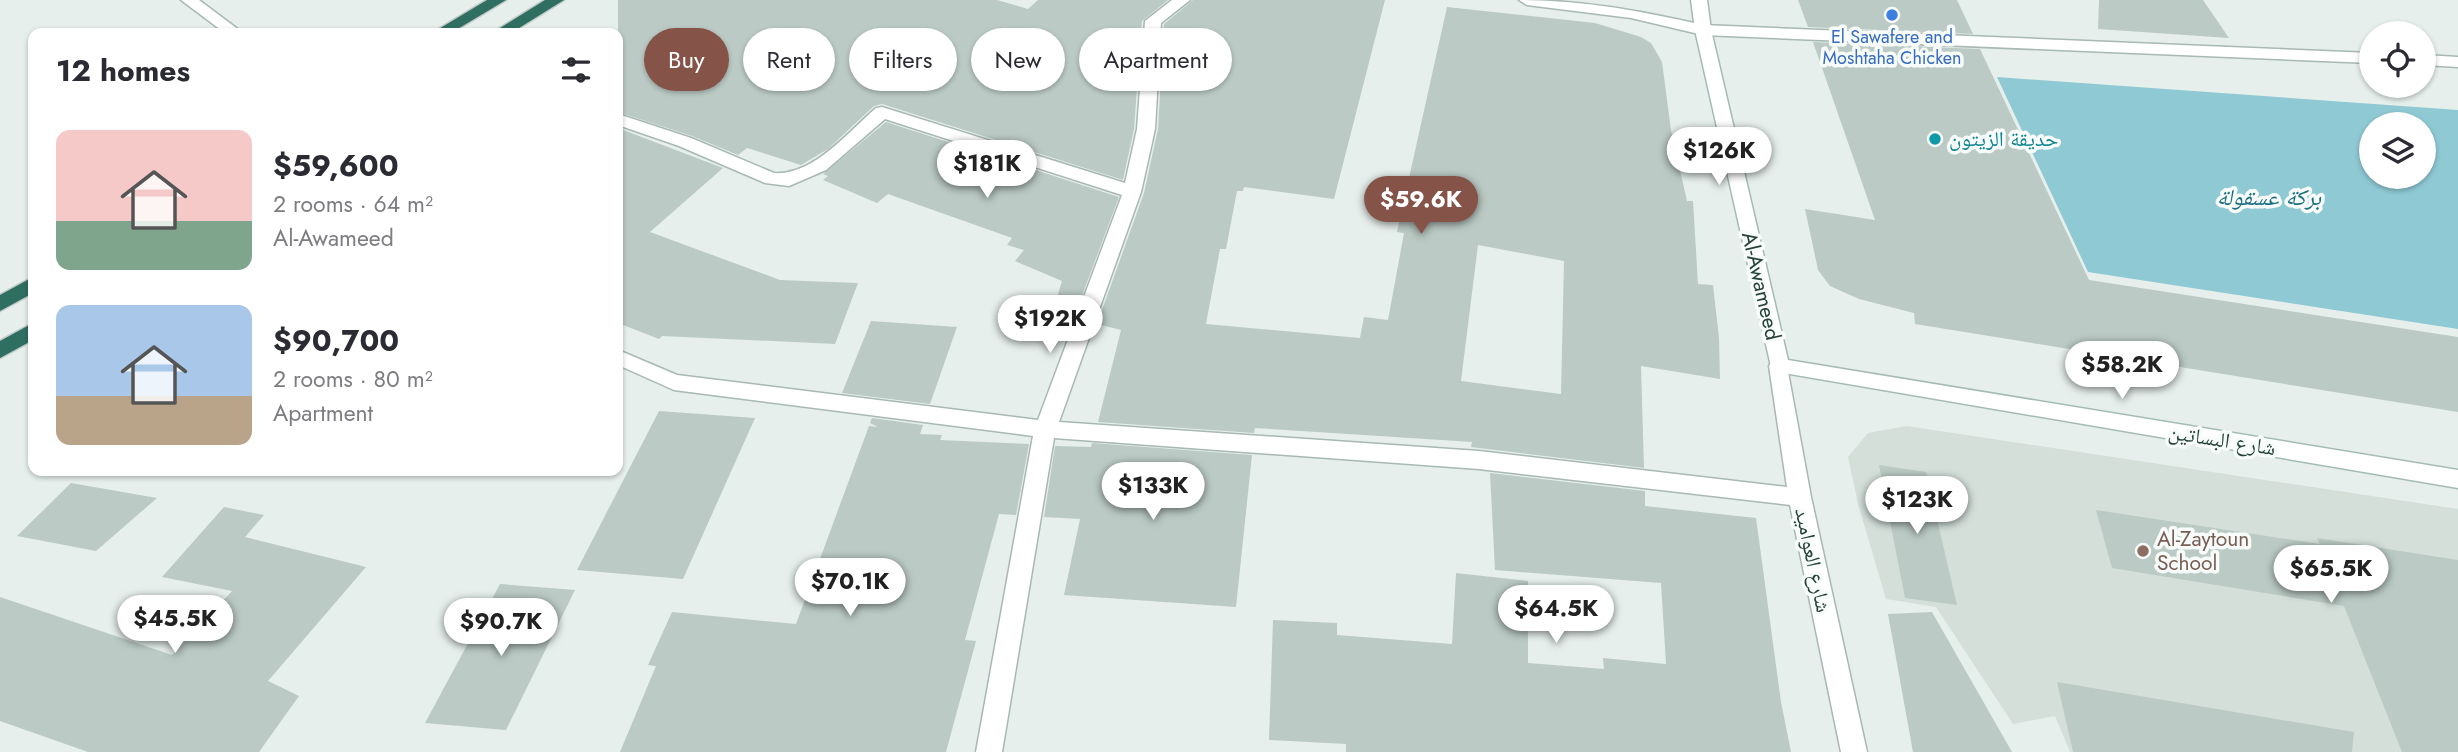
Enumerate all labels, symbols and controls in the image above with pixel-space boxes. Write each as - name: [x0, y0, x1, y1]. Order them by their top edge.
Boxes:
- marker: El Sawafere and Moshtaha Chicken: [1884, 7, 1900, 23]
- map controls: [2359, 21, 2436, 189]
- button: locate: [2359, 21, 2436, 98]
- place label: El Sawafere and Moshtaha Chicken: [1822, 24, 1962, 71]
- chip: Buy: [644, 28, 729, 91]
- chip: Rent: [743, 28, 835, 91]
- chip: Filters: [849, 28, 957, 91]
- chip: New: [971, 28, 1065, 91]
- chip: Apartment: [1079, 28, 1232, 91]
- text: 12 homes: [56, 49, 190, 92]
- icon: filters: [557, 51, 595, 89]
- button: layers: [2359, 112, 2436, 189]
- place label: حديقة الزيتون: [1949, 124, 2058, 154]
- pin: $126K: [1670, 128, 1768, 187]
- marker: حديقة الزيتون: [1927, 131, 1943, 147]
- text: $126K: [1683, 133, 1755, 167]
- pin: $181K: [938, 140, 1036, 200]
- text: $59,600: [273, 144, 399, 187]
- text: $181K: [953, 146, 1021, 180]
- icon: home: [112, 158, 196, 242]
- pin: $59.6K: [1364, 176, 1478, 236]
- water label: بركة عسقولة: [2217, 180, 2322, 214]
- text: $59.6K: [1380, 182, 1462, 216]
- text: 2 rooms · 64 m²: [273, 187, 433, 221]
- text: Al-Awameed: [273, 221, 394, 255]
- street label: Al-Awameed: [1734, 229, 1788, 343]
- pin: $192K: [1001, 296, 1099, 355]
- text: $192K: [1014, 301, 1086, 335]
- text: $90,700: [273, 319, 399, 362]
- icon: home: [112, 333, 196, 417]
- pin: $58.2K: [2065, 342, 2179, 401]
- text: $58.2K: [2081, 347, 2163, 381]
- text: 2 rooms · 80 m²: [273, 362, 433, 396]
- text: Apartment: [273, 396, 373, 430]
- street label: شارع البساتين: [2166, 417, 2278, 463]
- pin: $133K: [1104, 462, 1202, 522]
- text: $133K: [1118, 468, 1188, 502]
- pin: $123K: [1868, 476, 1966, 536]
- text: $123K: [1881, 482, 1953, 516]
- street label: شارع العواميد: [1787, 505, 1839, 615]
- place label: Al-Zaytoun School: [2157, 524, 2249, 578]
- marker: Al-Zaytoun School: [2135, 543, 2151, 559]
- pin: $65.5K: [2274, 546, 2388, 605]
- text: $65.5K: [2290, 551, 2372, 585]
- pin: $70.1K: [793, 558, 907, 618]
- text: $70.1K: [811, 564, 889, 598]
- pin: $64.5K: [1499, 586, 1613, 645]
- text: $64.5K: [1514, 591, 1598, 625]
- pin: $45.5K: [118, 596, 232, 655]
- pin: $90.7K: [444, 598, 558, 658]
- text: $45.5K: [133, 601, 217, 635]
- text: $90.7K: [460, 604, 542, 638]

